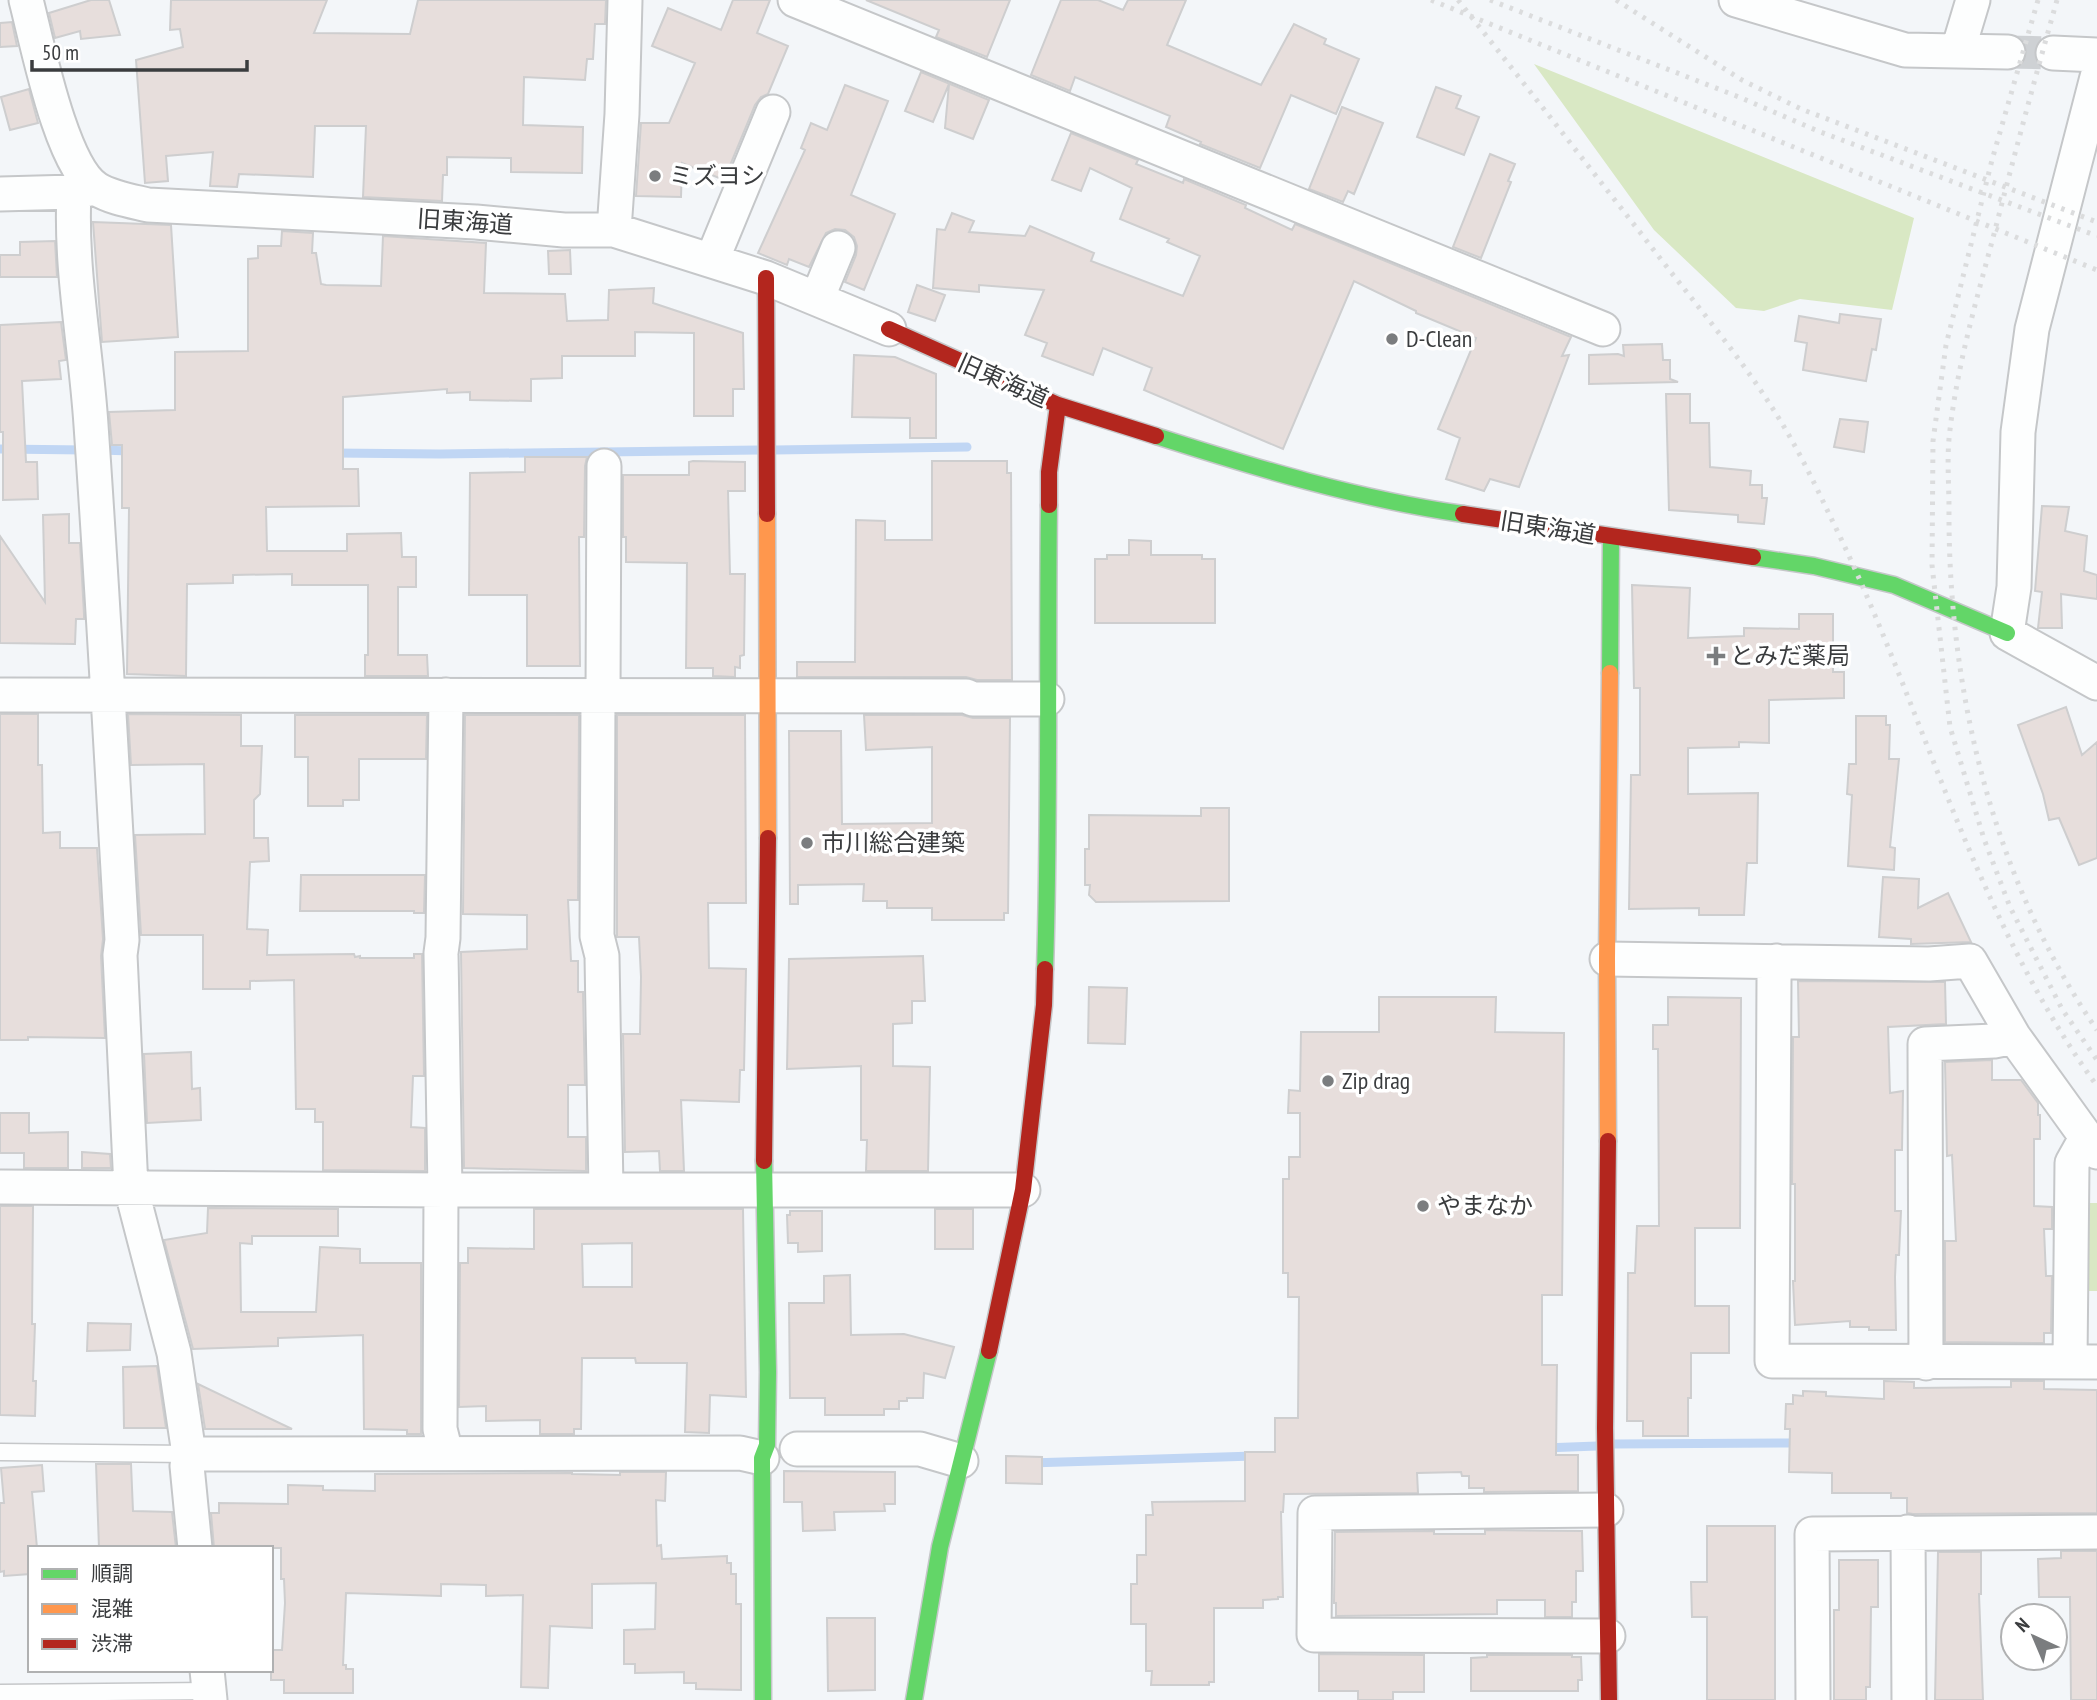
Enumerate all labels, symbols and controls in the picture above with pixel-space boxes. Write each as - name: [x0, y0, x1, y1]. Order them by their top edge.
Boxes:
- scale bar: [32, 28, 247, 72]
- text: 50 m: [42, 39, 79, 66]
- place label: ミズヨシ: [669, 160, 765, 191]
- marker: ミズヨシ: [647, 168, 663, 184]
- street label: 旧東海道: [416, 203, 514, 240]
- place label: D-Clean: [1406, 323, 1472, 354]
- marker: D-Clean: [1384, 331, 1400, 347]
- street label: 旧東海道: [953, 347, 1053, 414]
- street label: 旧東海道: [1498, 505, 1598, 550]
- place label: とみだ薬局: [1730, 640, 1850, 671]
- marker: とみだ薬局: [1708, 648, 1724, 664]
- place label: 市川総合建築: [821, 827, 965, 858]
- marker: 市川総合建築: [799, 835, 815, 851]
- place label: Zip drag: [1342, 1065, 1410, 1096]
- marker: Zip drag: [1320, 1073, 1336, 1089]
- place label: やまなか: [1437, 1190, 1533, 1221]
- marker: やまなか: [1415, 1198, 1431, 1214]
- legend: [28, 1546, 273, 1672]
- text: 順調: [91, 1560, 133, 1587]
- text: 混雑: [91, 1595, 133, 1622]
- north arrow: [1999, 1602, 2069, 1672]
- text: N: [2010, 1613, 2034, 1637]
- text: 渋滞: [91, 1630, 133, 1657]

